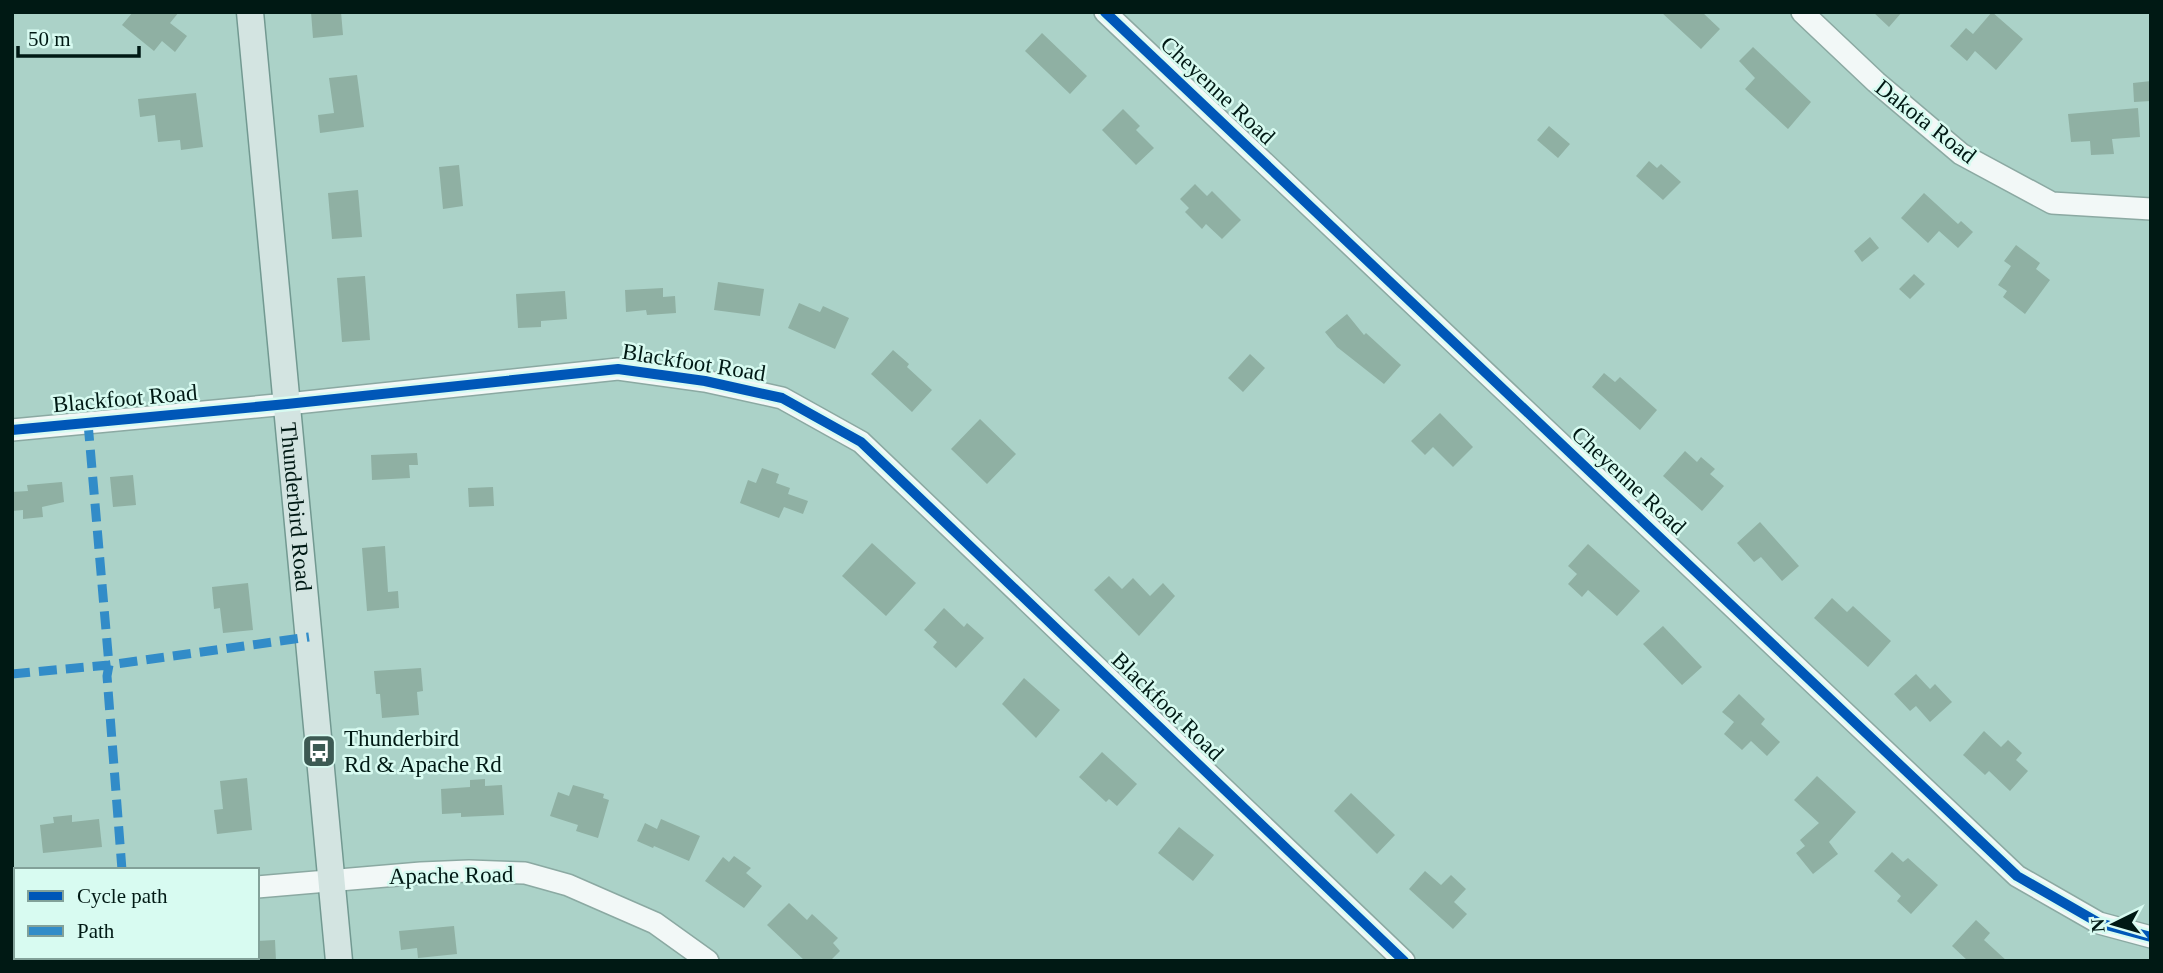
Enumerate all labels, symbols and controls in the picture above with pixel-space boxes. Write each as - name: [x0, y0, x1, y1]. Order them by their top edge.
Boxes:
- scale bar: [18, 14, 138, 58]
- text: 50 m: [28, 27, 71, 51]
- street label: Cheyenne Road: [1156, 31, 1280, 150]
- street label: Dakota Road: [1870, 74, 1981, 169]
- street label: Blackfoot Road: [620, 339, 768, 386]
- street label: Blackfoot Road: [52, 380, 199, 417]
- street label: Thunderbird Road: [276, 421, 316, 593]
- street label: Cheyenne Road: [1567, 421, 1691, 540]
- street label: Blackfoot Road: [1107, 647, 1229, 766]
- place label: Thunderbird Rd & Apache Rd: [344, 726, 502, 777]
- bus stop icon: Thunderbird Rd & Apache Rd: [300, 732, 338, 770]
- street label: Apache Road: [389, 862, 514, 889]
- legend: [14, 868, 259, 959]
- text: Cycle path: [77, 884, 168, 908]
- north arrow: [2079, 889, 2149, 959]
- text: N: [2086, 917, 2109, 933]
- text: Path: [77, 919, 115, 943]

